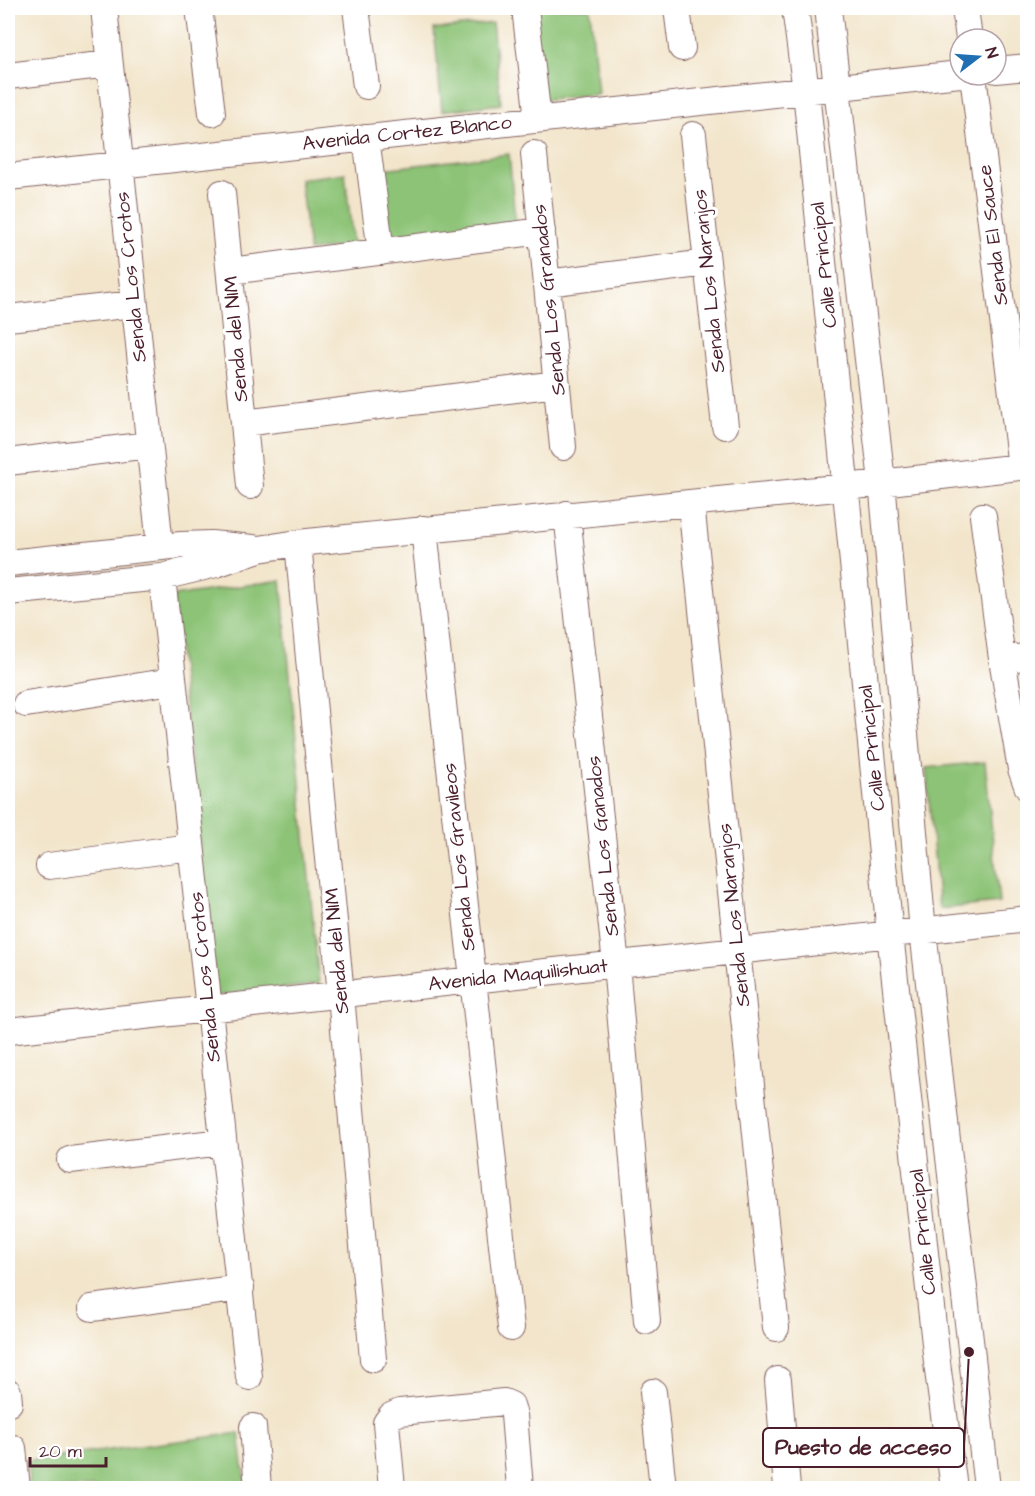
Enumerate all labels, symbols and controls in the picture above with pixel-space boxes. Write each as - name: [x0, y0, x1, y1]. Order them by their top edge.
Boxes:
- north arrow: [948, 27, 1008, 87]
- text: N: [979, 45, 1003, 61]
- street label: Avenida Cortez Blanco: [301, 108, 513, 158]
- street label: Senda El Sauce: [970, 163, 1016, 307]
- street label: Senda Los Naranjos: [685, 188, 733, 374]
- street label: Senda Los Crotos: [108, 190, 154, 364]
- street label: Calle Principal: [803, 201, 845, 329]
- street label: Senda Los Granados: [525, 203, 573, 397]
- street label: Senda del NIM: [217, 275, 255, 403]
- street label: Calle Principal: [851, 684, 893, 812]
- street label: Senda Los Ganados: [580, 755, 626, 937]
- street label: Senda Los Gravileos: [435, 762, 483, 952]
- street label: Senda Los Naranjos: [710, 822, 758, 1008]
- street label: Senda del NIM: [318, 887, 356, 1015]
- street label: Senda Los Crotos: [182, 890, 228, 1064]
- street label: Avenida Maquilishuat: [427, 952, 609, 998]
- street label: Calle Principal: [902, 1168, 944, 1296]
- callout: Puesto de acceso: [763, 1428, 964, 1467]
- scale bar: [30, 1430, 106, 1468]
- text: Puesto de acceso: [775, 1433, 951, 1462]
- text: 20 m: [39, 1439, 82, 1464]

